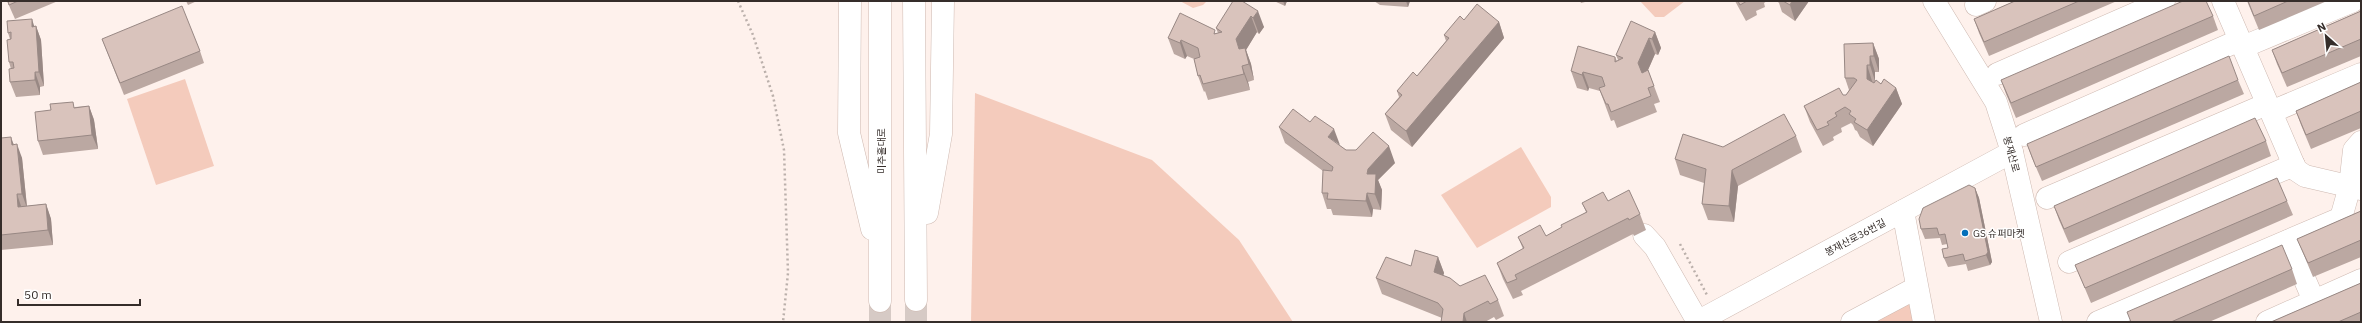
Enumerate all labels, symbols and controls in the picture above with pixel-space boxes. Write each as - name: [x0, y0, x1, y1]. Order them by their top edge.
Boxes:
- north arrow: [2306, 16, 2346, 56]
- text: N: [2315, 19, 2328, 35]
- street label: 미추홀대로: [875, 128, 888, 174]
- street label: 봉재산로: [2000, 135, 2023, 174]
- street label: 봉재산로36번길: [1823, 216, 1888, 259]
- place label: GS 슈퍼마켓: [1973, 227, 2025, 240]
- marker: GS 슈퍼마켓: [1960, 228, 1970, 238]
- scale bar: [18, 281, 140, 307]
- text: 50 m: [24, 287, 52, 302]

